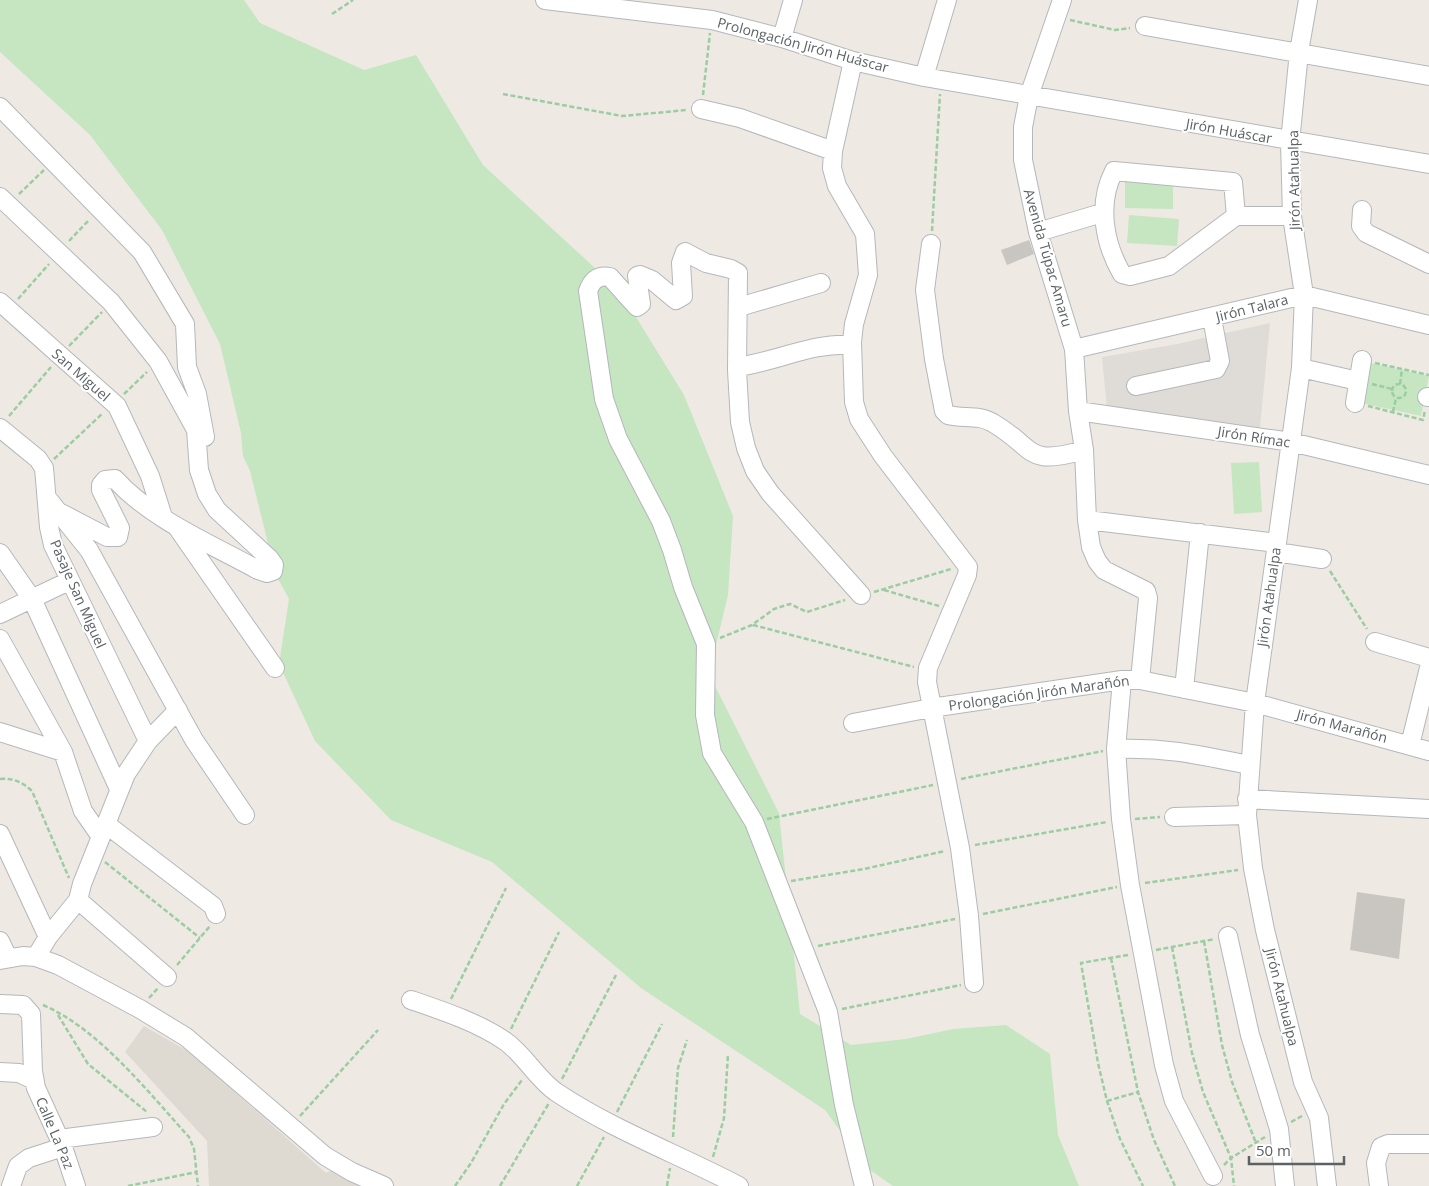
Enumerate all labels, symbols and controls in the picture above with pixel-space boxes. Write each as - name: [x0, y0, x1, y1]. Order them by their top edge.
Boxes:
- street label: Prolongación Jirón Huáscar: [715, 12, 891, 77]
- street label: Jirón Huáscar: [1183, 113, 1274, 147]
- street label: Jirón Atahualpa: [1283, 130, 1304, 232]
- street label: Avenida Túpac Amaru: [1020, 187, 1077, 329]
- street label: Jirón Talara: [1212, 289, 1290, 326]
- street label: San Miguel: [48, 344, 115, 405]
- street label: Jirón Rímac: [1214, 421, 1292, 452]
- street label: Pasaje San Miguel: [46, 536, 111, 651]
- street label: Jirón Atahualpa: [1252, 546, 1285, 650]
- street label: Prolongación Jirón Marañón: [947, 670, 1131, 715]
- street label: Jirón Marañón: [1293, 704, 1390, 747]
- street label: Jirón Atahualpa: [1261, 944, 1304, 1048]
- street label: Calle La Paz: [32, 1094, 79, 1172]
- scale bar: [1249, 1134, 1344, 1166]
- text: 50 m: [1256, 1140, 1291, 1160]

